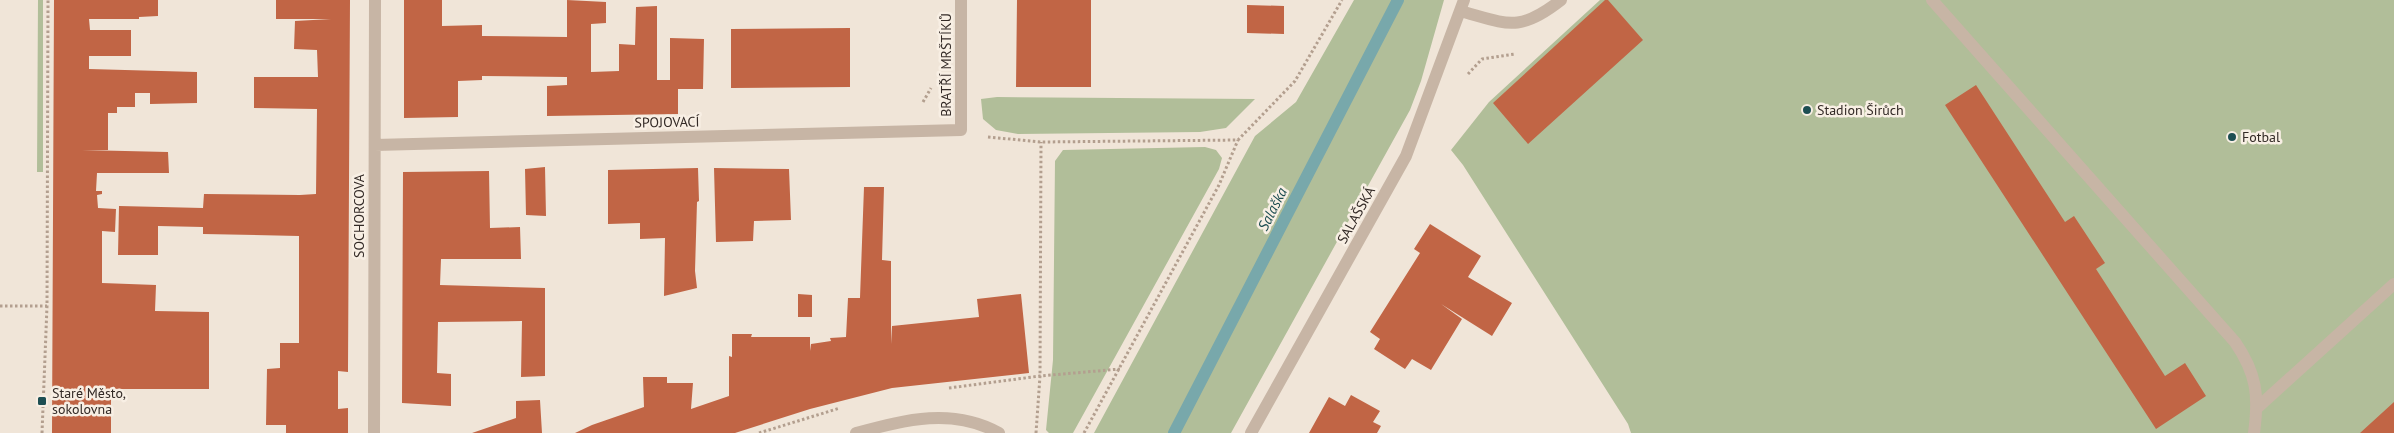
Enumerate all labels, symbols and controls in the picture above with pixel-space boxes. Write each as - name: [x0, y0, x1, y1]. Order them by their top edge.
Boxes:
- street label: BRATŘÍ MRŠTÍKŮ: [937, 13, 955, 117]
- place label: Stadion Širůch: [1817, 101, 1904, 119]
- marker: Stadion Širůch: [1801, 104, 1813, 116]
- street label: SPOJOVACÍ: [634, 112, 701, 132]
- place label: Fotbal: [2242, 128, 2280, 146]
- marker: Fotbal: [2226, 131, 2238, 143]
- street label: SOCHORCOVA: [350, 173, 368, 258]
- street label: SALAŠSKÁ: [1333, 183, 1379, 247]
- water label: Salaška: [1253, 184, 1291, 234]
- place label: Staré Město, sokolovna: [52, 384, 126, 418]
- marker: Staré Město, sokolovna: [36, 395, 48, 407]

